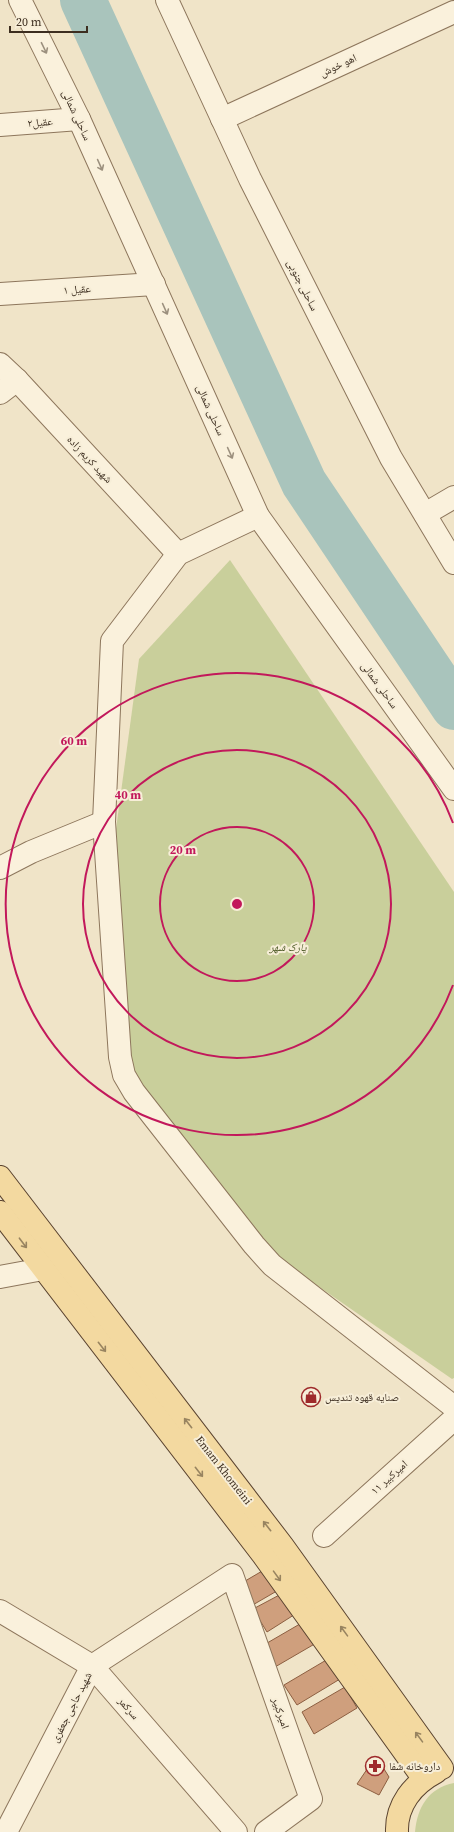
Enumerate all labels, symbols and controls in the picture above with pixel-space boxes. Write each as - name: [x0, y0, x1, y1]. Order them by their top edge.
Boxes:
- scale bar: [10, 8, 87, 34]
- text: 20 m: [16, 14, 42, 30]
- one-way arrow: [41, 41, 48, 53]
- street label: اهو خوش: [317, 50, 359, 81]
- street label: ساحلی شمالی: [58, 87, 95, 143]
- street label: عقیل۲: [27, 114, 54, 131]
- one-way arrow: [97, 158, 104, 170]
- street label: ساحلی جنوبی: [283, 257, 322, 313]
- street label: عقیل ۱: [63, 281, 92, 298]
- one-way arrow: [162, 302, 169, 314]
- street label: ساحلی شمالی: [193, 382, 228, 438]
- street label: شهید کریم زاده: [64, 432, 116, 486]
- one-way arrow: [227, 446, 234, 458]
- street label: ساحلی شمالی: [358, 659, 402, 712]
- text: 60 m: [61, 733, 87, 749]
- text: 40 m: [115, 787, 141, 803]
- text: 20 m: [170, 842, 196, 858]
- centre of rings: [230, 897, 244, 911]
- park label: پارک شهر: [268, 940, 307, 955]
- one-way arrow: [19, 1238, 28, 1249]
- one-way arrow: [98, 1341, 107, 1352]
- shop icon: صنایه قهوه تندیس: [300, 1386, 322, 1408]
- place label: صنایه قهوه تندیس: [325, 1390, 399, 1405]
- one-way arrow: [184, 1418, 192, 1429]
- street label: Emam Khomeini: [192, 1433, 255, 1508]
- street label: امیرکبیر ۱۱: [368, 1457, 411, 1498]
- one-way arrow: [194, 1466, 203, 1477]
- one-way arrow: [263, 1521, 271, 1532]
- one-way arrow: [273, 1570, 281, 1581]
- one-way arrow: [340, 1626, 348, 1637]
- street label: شهید حاجی جعفری: [47, 1669, 96, 1745]
- street label: سرکمر: [114, 1693, 143, 1723]
- street label: امیرکبیر: [268, 1695, 293, 1731]
- one-way arrow: [415, 1731, 424, 1742]
- pharmacy icon: داروخانه شفا: [364, 1755, 386, 1777]
- place label: داروخانه شفا: [389, 1759, 441, 1774]

